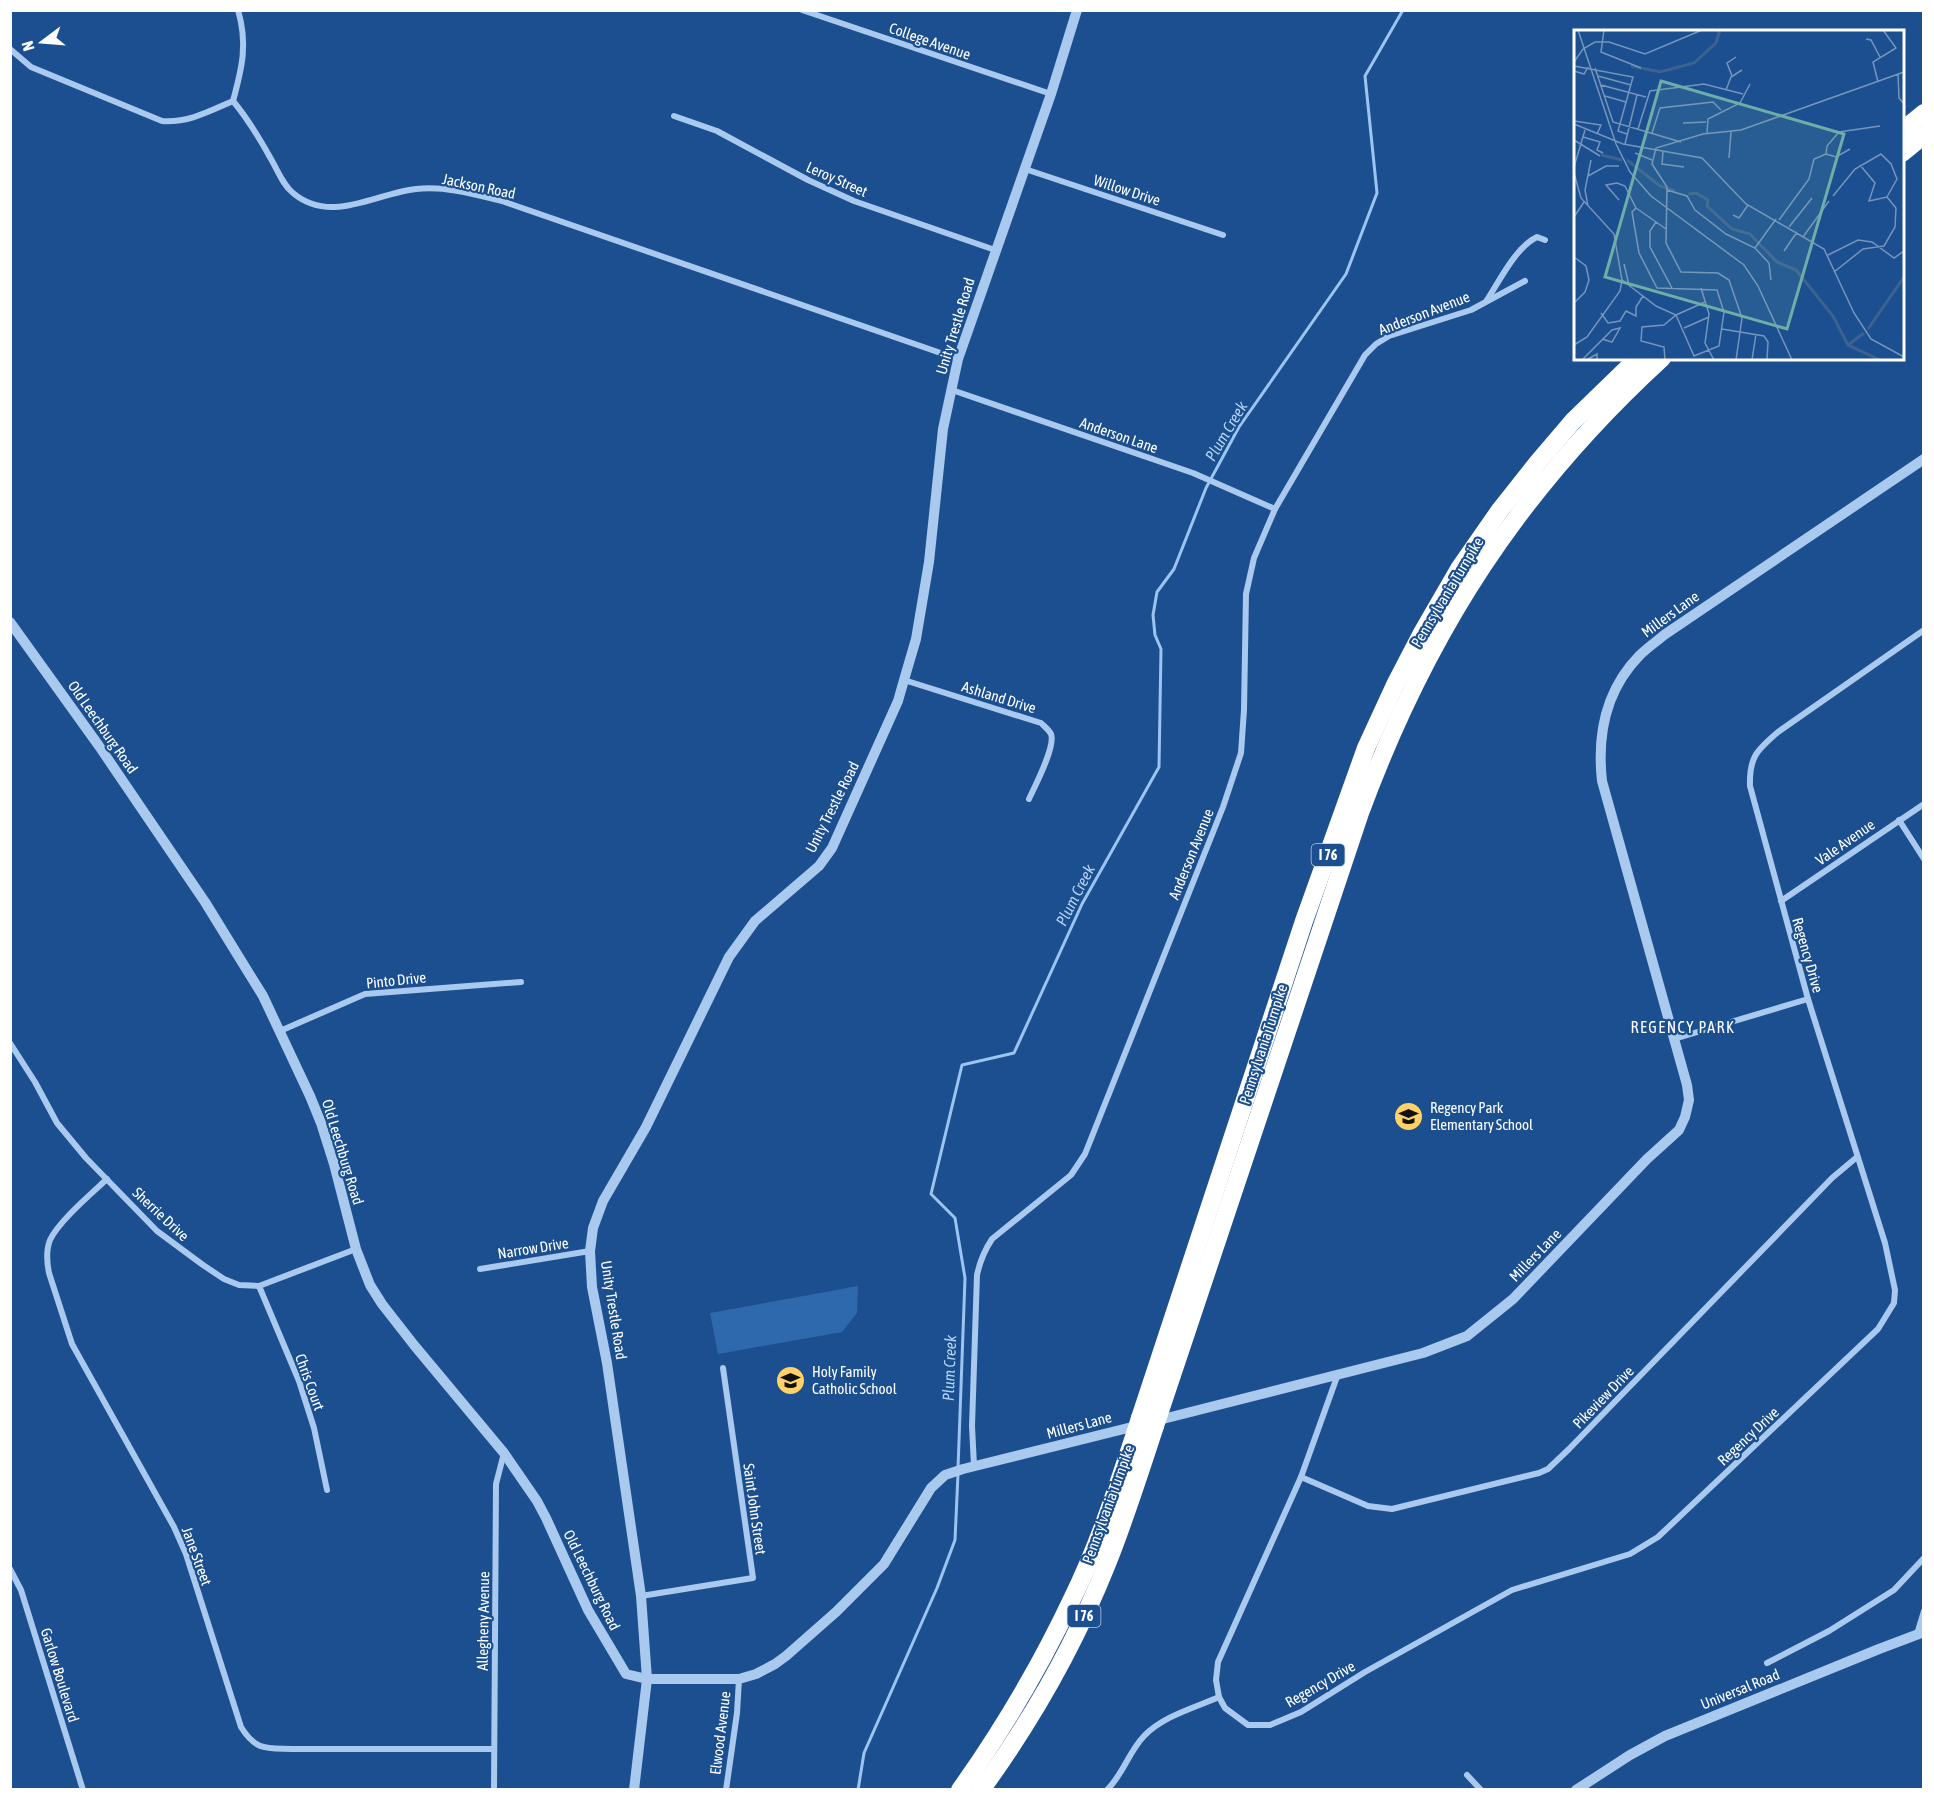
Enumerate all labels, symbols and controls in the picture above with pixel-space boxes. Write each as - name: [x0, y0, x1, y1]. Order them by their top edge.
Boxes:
- north arrow: [12, 12, 72, 72]
- street label: College Avenue: [887, 19, 973, 63]
- inset map: [1574, 30, 1904, 360]
- text: N: [18, 39, 38, 53]
- street label: Leroy Street: [804, 158, 870, 200]
- street label: Jackson Road: [441, 170, 517, 202]
- street label: Willow Drive: [1091, 171, 1163, 209]
- street label: Unity Trestle Road: [932, 276, 978, 376]
- street label: Anderson Avenue: [1376, 288, 1472, 338]
- water label: Plum Creek: [1201, 397, 1251, 464]
- street label: Anderson Lane: [1078, 414, 1160, 456]
- street label: Pennsylvania Turnpike: [1408, 534, 1487, 650]
- street label: Millers Lane: [1638, 587, 1702, 640]
- street label: Old Leechburg Road: [65, 677, 141, 777]
- street label: Ashland Drive: [960, 678, 1038, 716]
- street label: Unity Trestle Road: [802, 759, 862, 855]
- street label: Anderson Avenue: [1165, 806, 1217, 902]
- street label: Vale Avenue: [1812, 815, 1878, 868]
- road number: I 76: [1312, 844, 1344, 866]
- water label: Plum Creek: [1052, 861, 1098, 929]
- street label: Regency Drive: [1789, 915, 1827, 995]
- street label: Pinto Drive: [365, 968, 427, 992]
- street label: Pennsylvania Turnpike: [1236, 982, 1290, 1106]
- district label: REGENCY PARK: [1631, 1018, 1735, 1036]
- street label: Old Leechburg Road: [319, 1097, 367, 1207]
- place label: Regency Park Elementary School: [1430, 1099, 1533, 1133]
- school or university icon: Regency Park Elementary School: [1393, 1100, 1425, 1132]
- street label: Sherrie Drive: [129, 1184, 193, 1244]
- street label: Millers Lane: [1506, 1225, 1564, 1285]
- street label: Narrow Drive: [496, 1234, 570, 1262]
- street label: Unity Trestle Road: [598, 1259, 630, 1361]
- water label: Plum Creek: [939, 1334, 959, 1401]
- street label: Chris Court: [292, 1351, 328, 1413]
- street label: Pikeview Drive: [1569, 1362, 1637, 1432]
- place label: Holy Family Catholic School: [812, 1363, 897, 1397]
- school or university icon: Holy Family Catholic School: [775, 1364, 807, 1396]
- street label: Regency Drive: [1714, 1403, 1782, 1469]
- street label: Millers Lane: [1045, 1408, 1114, 1442]
- street label: Pennsylvania Turnpike: [1079, 1442, 1137, 1566]
- street label: Saint John Street: [740, 1462, 770, 1556]
- street label: Jane Street: [179, 1525, 215, 1587]
- street label: Old Leechburg Road: [560, 1527, 624, 1633]
- street label: Allegheny Avenue: [474, 1571, 492, 1671]
- road number: I 76: [1068, 1605, 1100, 1627]
- street label: Garlow Boulevard: [38, 1626, 82, 1724]
- street label: Regency Drive: [1282, 1657, 1358, 1711]
- street label: Universal Road: [1698, 1665, 1782, 1713]
- street label: Elwood Avenue: [706, 1690, 734, 1776]

